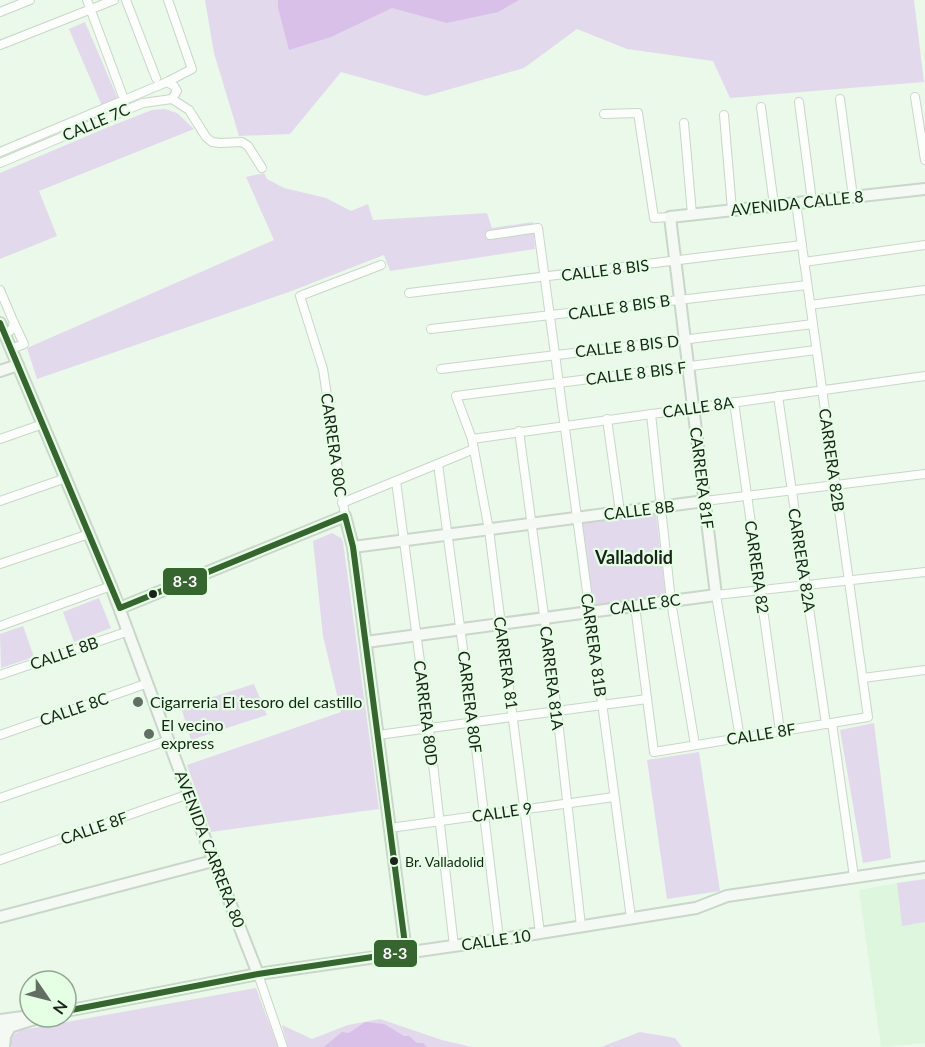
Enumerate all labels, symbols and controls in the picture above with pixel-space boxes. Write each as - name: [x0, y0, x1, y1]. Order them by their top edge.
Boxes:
- street label: CALLE 7C: [59, 99, 133, 144]
- street label: AVENIDA CALLE 8: [730, 186, 864, 219]
- street label: CALLE 8 BIS: [560, 255, 650, 284]
- street label: CALLE 8 BIS B: [567, 290, 671, 323]
- street label: CALLE 8 BIS D: [574, 331, 680, 360]
- street label: CALLE 8 BIS F: [585, 357, 687, 388]
- street label: CARRERA 80C: [318, 392, 351, 498]
- street label: CALLE 8A: [661, 392, 735, 421]
- street label: CARRERA 82B: [816, 407, 849, 513]
- street label: CARRERA 81F: [687, 426, 718, 530]
- street label: CALLE 8B: [603, 496, 675, 523]
- street label: CARRERA 82A: [785, 507, 820, 613]
- street label: CARRERA 82: [742, 519, 773, 615]
- district label: Valladolid: [594, 546, 673, 568]
- line badge: 8-3: [162, 567, 208, 596]
- text: 8-3: [173, 571, 197, 590]
- unlabelled marker: [147, 588, 159, 600]
- street label: CALLE 8C: [608, 589, 682, 618]
- street label: CARRERA 81B: [578, 592, 611, 698]
- street label: CARRERA 81: [491, 615, 522, 711]
- street label: CARRERA 81A: [537, 625, 568, 731]
- street label: CALLE 8B: [27, 632, 100, 673]
- street label: CARRERA 80F: [455, 650, 486, 754]
- street label: CARRERA 80D: [411, 659, 442, 767]
- street label: CALLE 8C: [37, 688, 111, 729]
- place label: Cigarreria El tesoro del castillo: [150, 692, 362, 711]
- marker: Cigarreria El tesoro del castillo: [131, 695, 145, 709]
- place label: El vecino express: [161, 715, 224, 752]
- street label: CALLE 8F: [725, 719, 797, 748]
- marker: El vecino express: [142, 727, 156, 741]
- street label: AVENIDA CARRERA 80: [172, 768, 249, 930]
- street label: CALLE 9: [471, 798, 533, 825]
- street label: CALLE 8F: [58, 807, 130, 848]
- place label: Br. Valladolid: [405, 853, 484, 870]
- marker: Br. Valladolid: [388, 855, 400, 867]
- street label: CALLE 10: [460, 925, 532, 954]
- line badge: 8-3: [373, 939, 418, 968]
- text: 8-3: [383, 943, 407, 962]
- north arrow: [18, 969, 78, 1029]
- text: N: [49, 997, 72, 1018]

